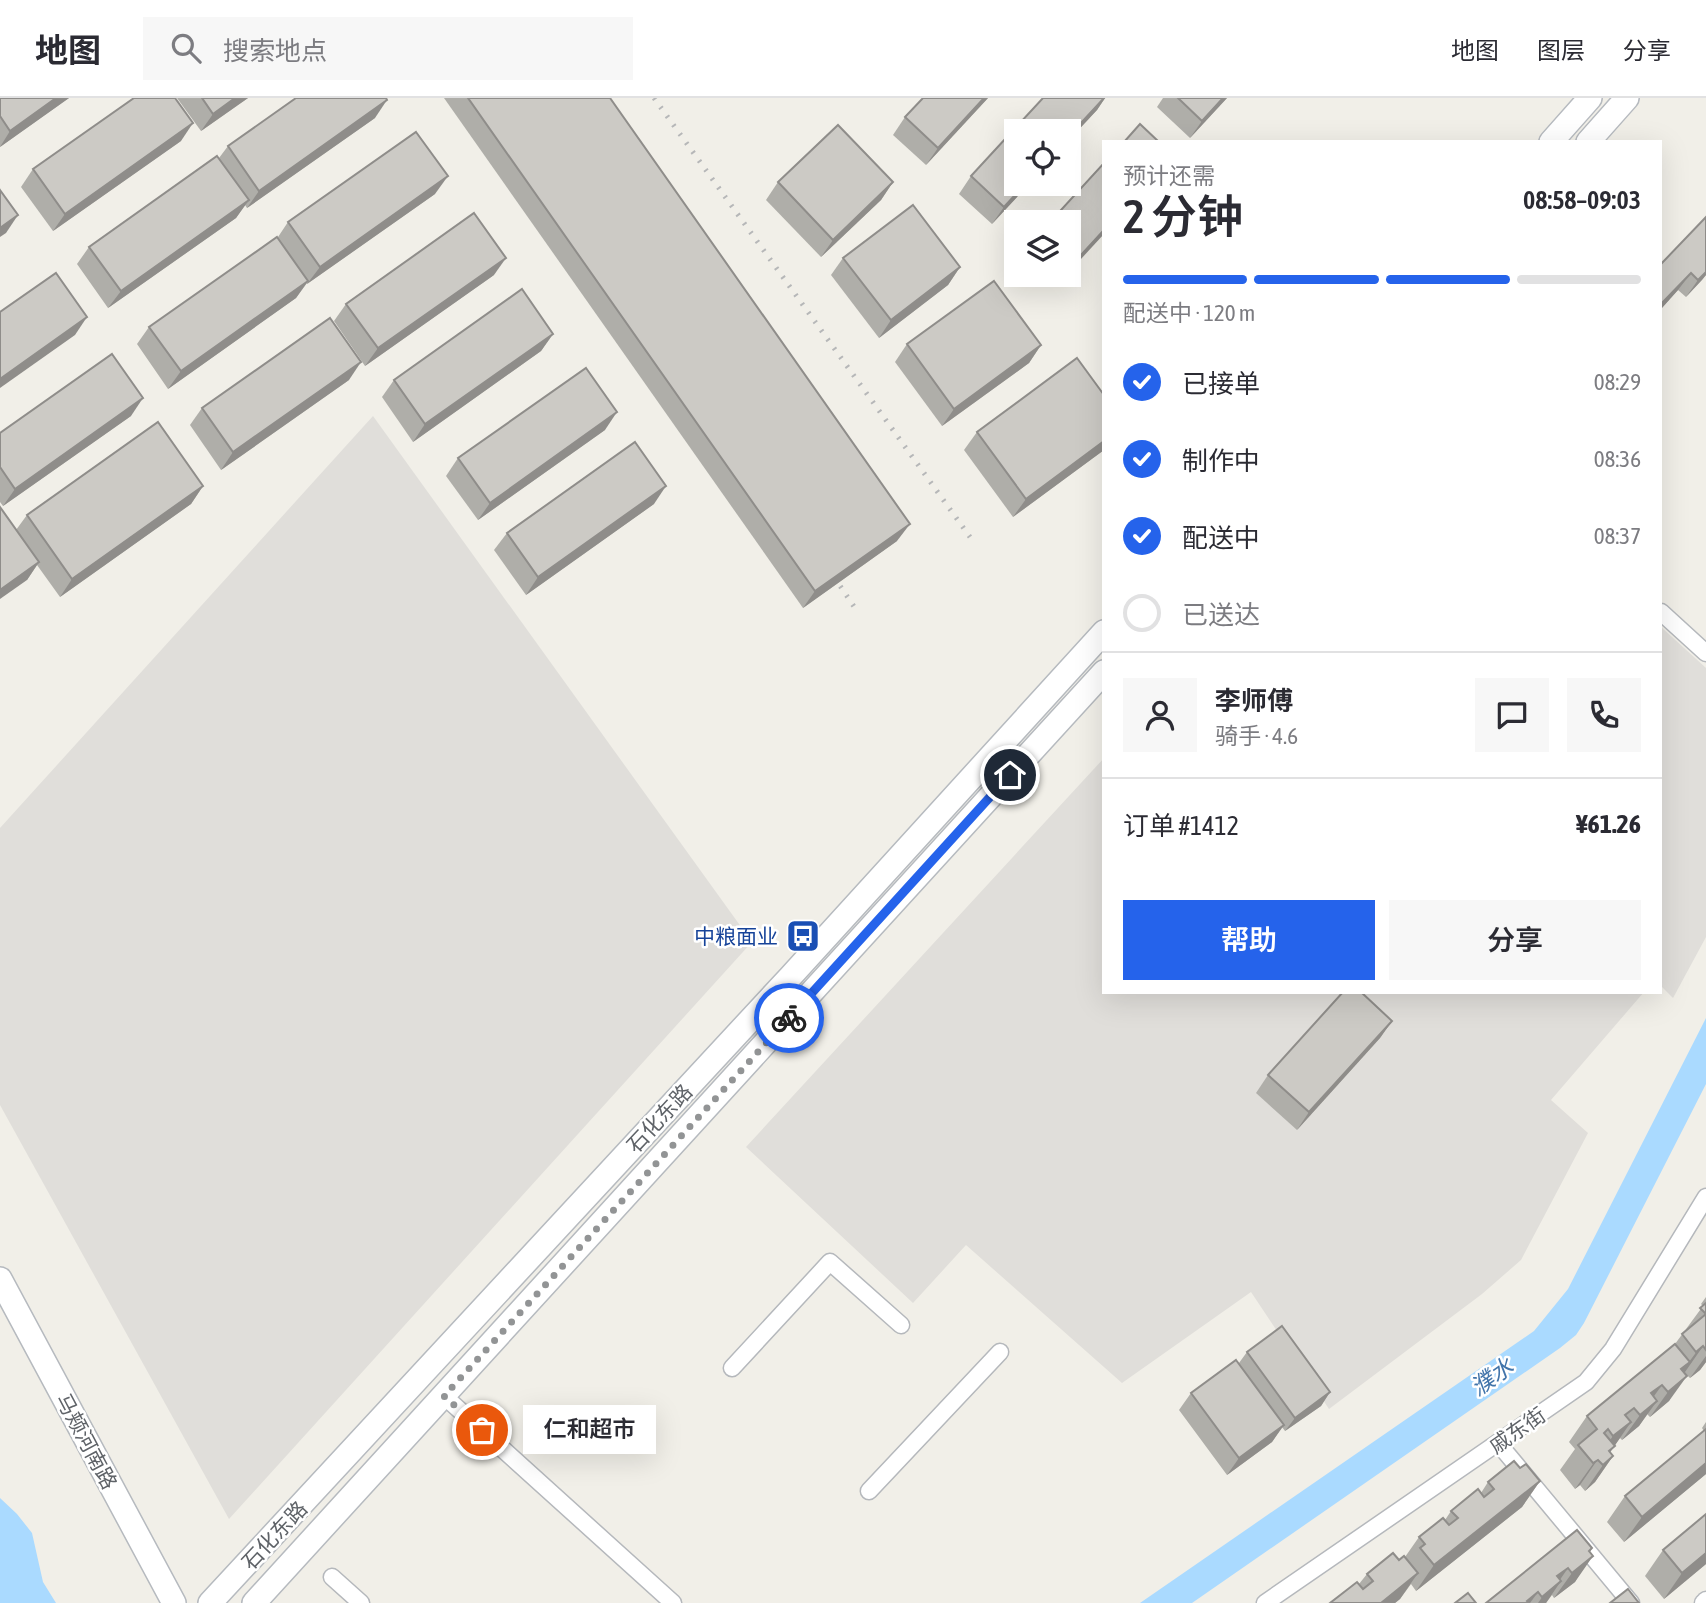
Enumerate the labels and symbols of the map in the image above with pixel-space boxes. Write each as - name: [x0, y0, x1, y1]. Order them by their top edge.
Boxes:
- pin: [980, 745, 1040, 805]
- bus stop icon: 中粮面业: [784, 917, 822, 955]
- place label: 中粮面业: [694, 924, 778, 948]
- courier: [754, 983, 824, 1053]
- street label: 石化东路: [622, 1079, 696, 1157]
- water label: 濮水: [1466, 1353, 1519, 1401]
- street label: 马颊河南路: [52, 1389, 122, 1493]
- pin: [452, 1400, 512, 1460]
- street label: 戚东街: [1484, 1402, 1550, 1458]
- callout: 仁和超市: [524, 1406, 657, 1454]
- street label: 石化东路: [237, 1496, 311, 1574]

